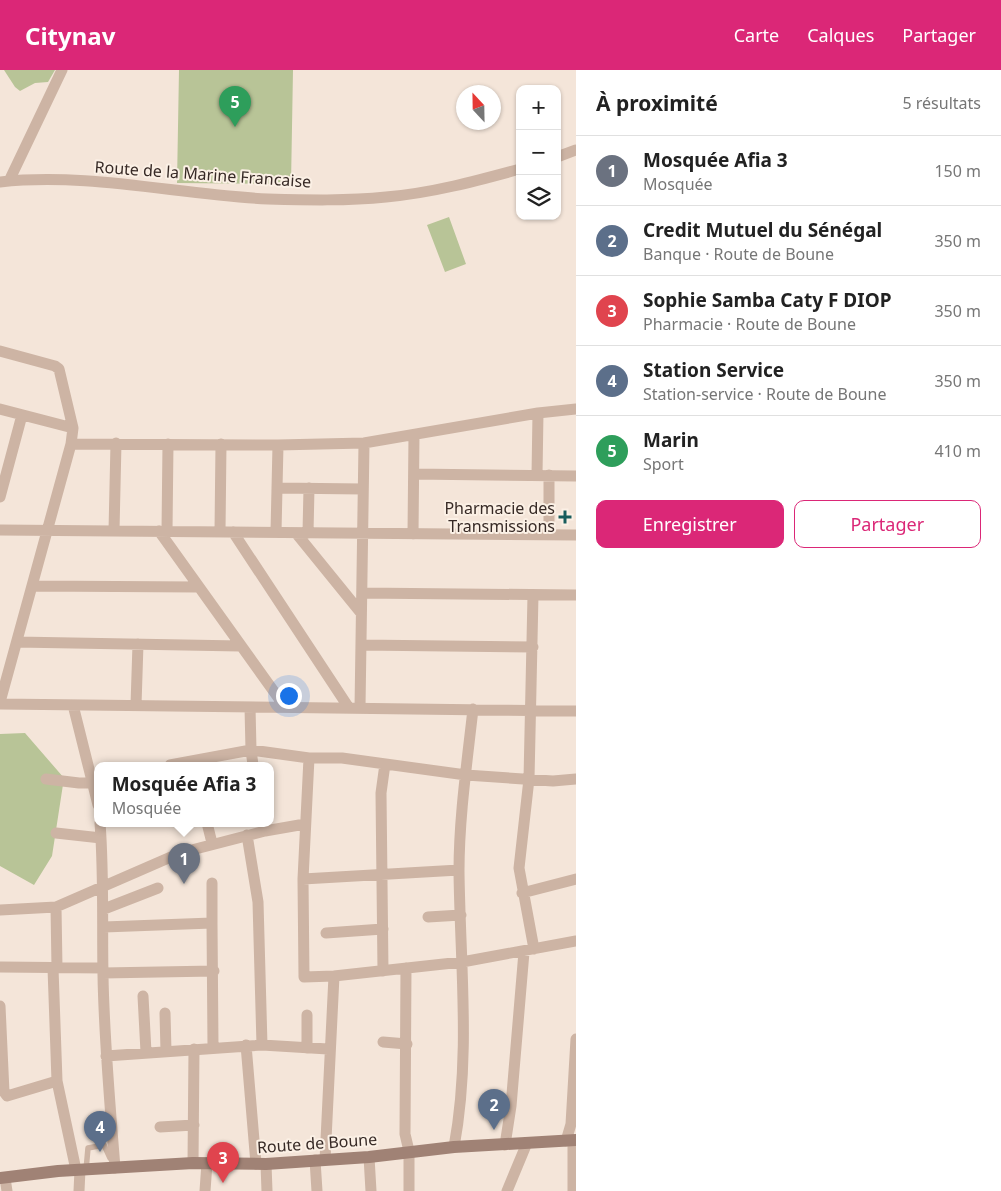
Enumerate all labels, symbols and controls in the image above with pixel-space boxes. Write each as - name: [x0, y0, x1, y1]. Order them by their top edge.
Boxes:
- text: Citynav: [25, 19, 115, 52]
- text: Carte: [734, 23, 779, 47]
- text: Calques: [807, 23, 874, 47]
- text: Partager: [902, 23, 976, 47]
- north arrow: [456, 85, 501, 130]
- map controls: [516, 85, 561, 220]
- button: +: [516, 85, 561, 130]
- pin: 5: [219, 86, 251, 127]
- text: À proximité: [596, 89, 718, 117]
- text: 5 résultats: [903, 92, 981, 114]
- button: −: [516, 130, 561, 175]
- text: Mosquée Afia 3: [643, 147, 788, 173]
- street label: Route de la Marine Francaise: [94, 155, 312, 193]
- text: 1: [607, 160, 617, 182]
- text: 150 m: [934, 160, 981, 182]
- text: Mosquée: [643, 173, 713, 195]
- button: layers: [516, 175, 561, 220]
- text: Credit Mutuel du Sénégal: [643, 217, 882, 243]
- text: 2: [607, 230, 617, 252]
- text: 350 m: [934, 230, 981, 252]
- text: Banque · Route de Boune: [643, 243, 834, 265]
- text: Sophie Samba Caty F DIOP: [643, 287, 891, 313]
- text: 3: [607, 300, 617, 322]
- text: 350 m: [934, 300, 981, 322]
- text: Pharmacie · Route de Boune: [643, 313, 856, 335]
- text: Station Service: [643, 357, 784, 383]
- text: 4: [607, 370, 617, 392]
- text: 350 m: [934, 370, 981, 392]
- text: Station-service · Route de Boune: [643, 383, 886, 405]
- text: Marin: [643, 427, 699, 453]
- text: 5: [607, 440, 617, 462]
- text: 410 m: [934, 440, 981, 462]
- text: Sport: [643, 453, 684, 475]
- place label: Pharmacie des Transmissions: [444, 497, 555, 537]
- button: Enregistrer: [596, 500, 784, 548]
- button: Partager: [794, 500, 981, 548]
- marker: Pharmacie des Transmissions: [559, 511, 571, 523]
- your location: [276, 683, 302, 709]
- popup: [94, 762, 274, 827]
- text: Mosquée Afia 3: [112, 771, 256, 797]
- text: Mosquée: [112, 797, 181, 819]
- pin: 1: [168, 843, 200, 884]
- pin: 2: [478, 1089, 510, 1130]
- pin: 4: [84, 1111, 116, 1152]
- street label: Route de Boune: [256, 1128, 378, 1158]
- pin: 3: [207, 1142, 239, 1183]

